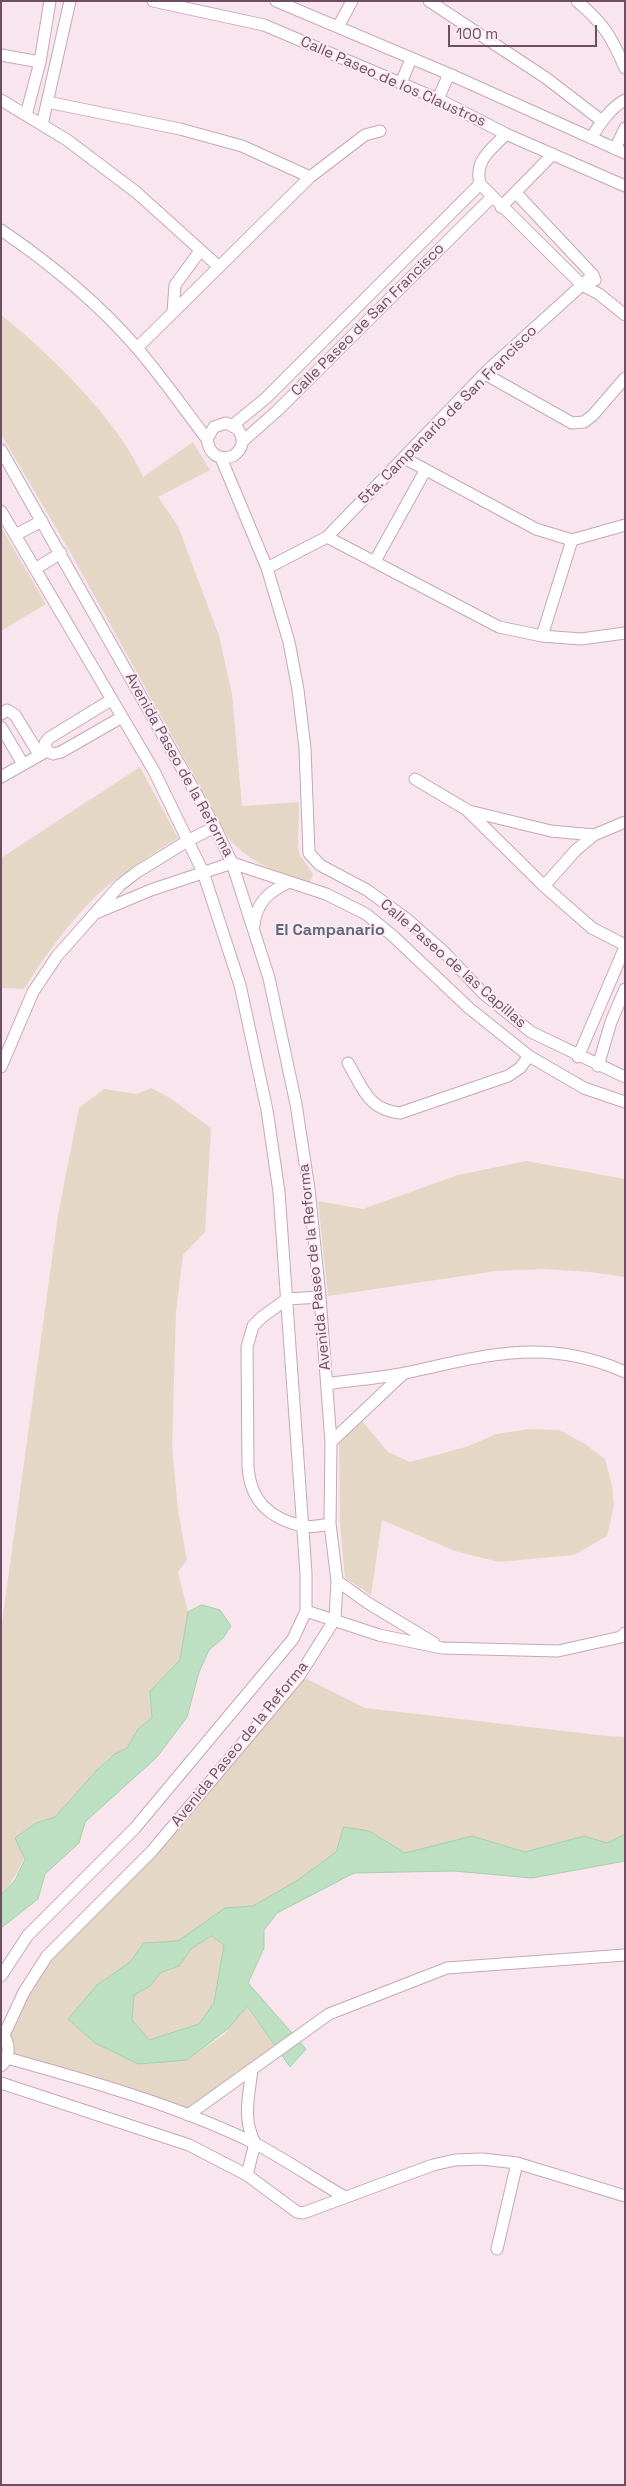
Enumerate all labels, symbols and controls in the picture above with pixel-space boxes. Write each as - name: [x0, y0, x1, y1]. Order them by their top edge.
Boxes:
- scale bar: [451, 15, 600, 47]
- text: 100 m: [456, 24, 498, 43]
- street label: Calle Paseo de los Claustros: [298, 33, 488, 131]
- street label: Calle Paseo de San Francisco: [288, 240, 448, 400]
- street label: 5ta. Campanario de San Francisco: [355, 322, 541, 508]
- street label: Avenida Paseo de la Reforma: [121, 670, 237, 860]
- street label: Calle Paseo de las Capillas: [376, 896, 530, 1032]
- district label: El Campanario: [275, 921, 385, 941]
- street label: Avenida Paseo de la Reforma: [295, 1163, 335, 1371]
- street label: Avenida Paseo de la Reforma: [168, 1658, 312, 1830]

